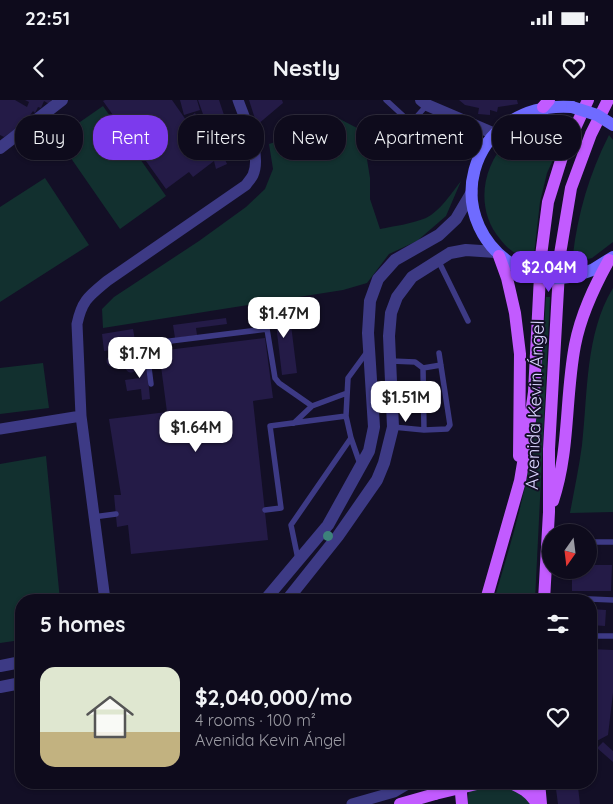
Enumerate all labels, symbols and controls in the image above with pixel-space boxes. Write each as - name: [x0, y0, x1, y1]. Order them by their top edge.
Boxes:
- text: 22:51: [25, 6, 70, 30]
- icon: back: [25, 54, 53, 82]
- text: Nestly: [273, 54, 340, 82]
- icon: heart: [560, 54, 588, 82]
- chip: Buy: [15, 115, 83, 160]
- chip: Rent: [93, 115, 168, 160]
- chip: Filters: [178, 115, 264, 160]
- chip: New: [274, 115, 346, 160]
- chip: Apartment: [356, 115, 482, 160]
- chip: House: [492, 115, 581, 160]
- pin: $2.04M: [508, 250, 590, 293]
- text: $2.04M: [522, 257, 576, 277]
- pin: $1.47M: [243, 296, 325, 339]
- text: $1.47M: [259, 303, 309, 323]
- street label: Avenida Kevin Ángel: [520, 320, 549, 490]
- pin: $1.7M: [105, 336, 175, 379]
- text: $1.7M: [119, 343, 161, 363]
- pin: $1.51M: [365, 380, 447, 423]
- text: $1.51M: [382, 387, 430, 407]
- pin: $1.64M: [155, 410, 237, 453]
- text: $1.64M: [170, 417, 222, 437]
- north arrow: [542, 524, 598, 579]
- map controls: [542, 524, 597, 579]
- icon: filters: [544, 610, 572, 638]
- text: 5 homes: [40, 611, 125, 637]
- text: $2,040,000/mo: [195, 684, 352, 710]
- icon: home: [80, 687, 140, 747]
- icon: heart: [544, 703, 572, 731]
- text: 4 rooms · 100 m²: [195, 710, 316, 730]
- text: Avenida Kevin Ángel: [195, 730, 346, 750]

